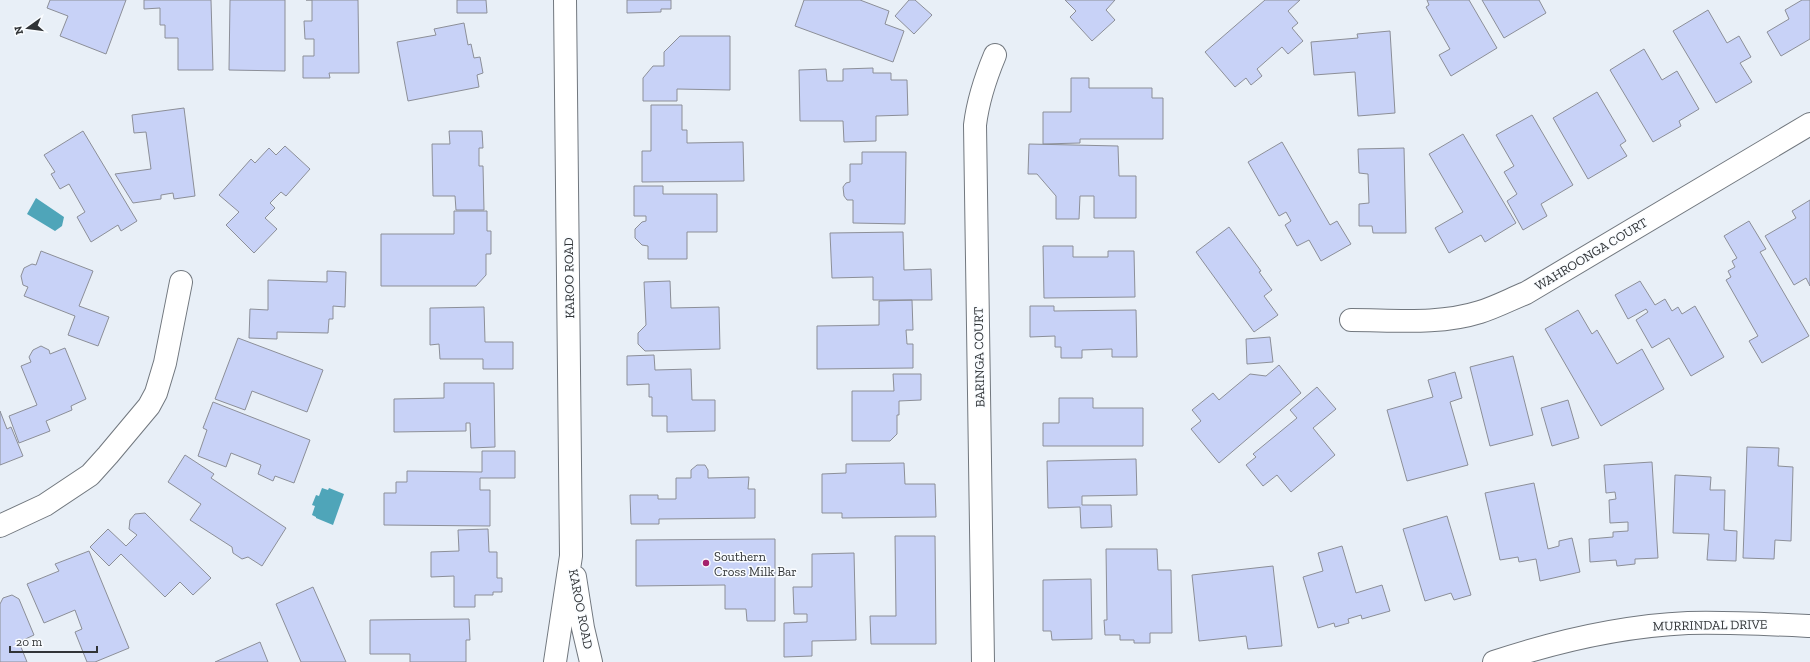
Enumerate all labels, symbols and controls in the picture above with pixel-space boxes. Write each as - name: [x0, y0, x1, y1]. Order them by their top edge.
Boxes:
- north arrow: [8, 8, 48, 48]
- text: N: [11, 24, 26, 36]
- street label: WAHROONGA COURT: [1532, 214, 1650, 294]
- street label: KAROO ROAD: [561, 237, 577, 319]
- street label: BARINGA COURT: [971, 307, 987, 407]
- place label: Southern Cross Milk Bar: [714, 549, 797, 579]
- marker: Southern Cross Milk Bar: [701, 558, 711, 568]
- street label: KAROO ROAD: [566, 568, 596, 650]
- street label: MURRINDAL DRIVE: [1652, 616, 1768, 634]
- scale bar: [10, 628, 97, 654]
- text: 20 m: [16, 635, 43, 649]

